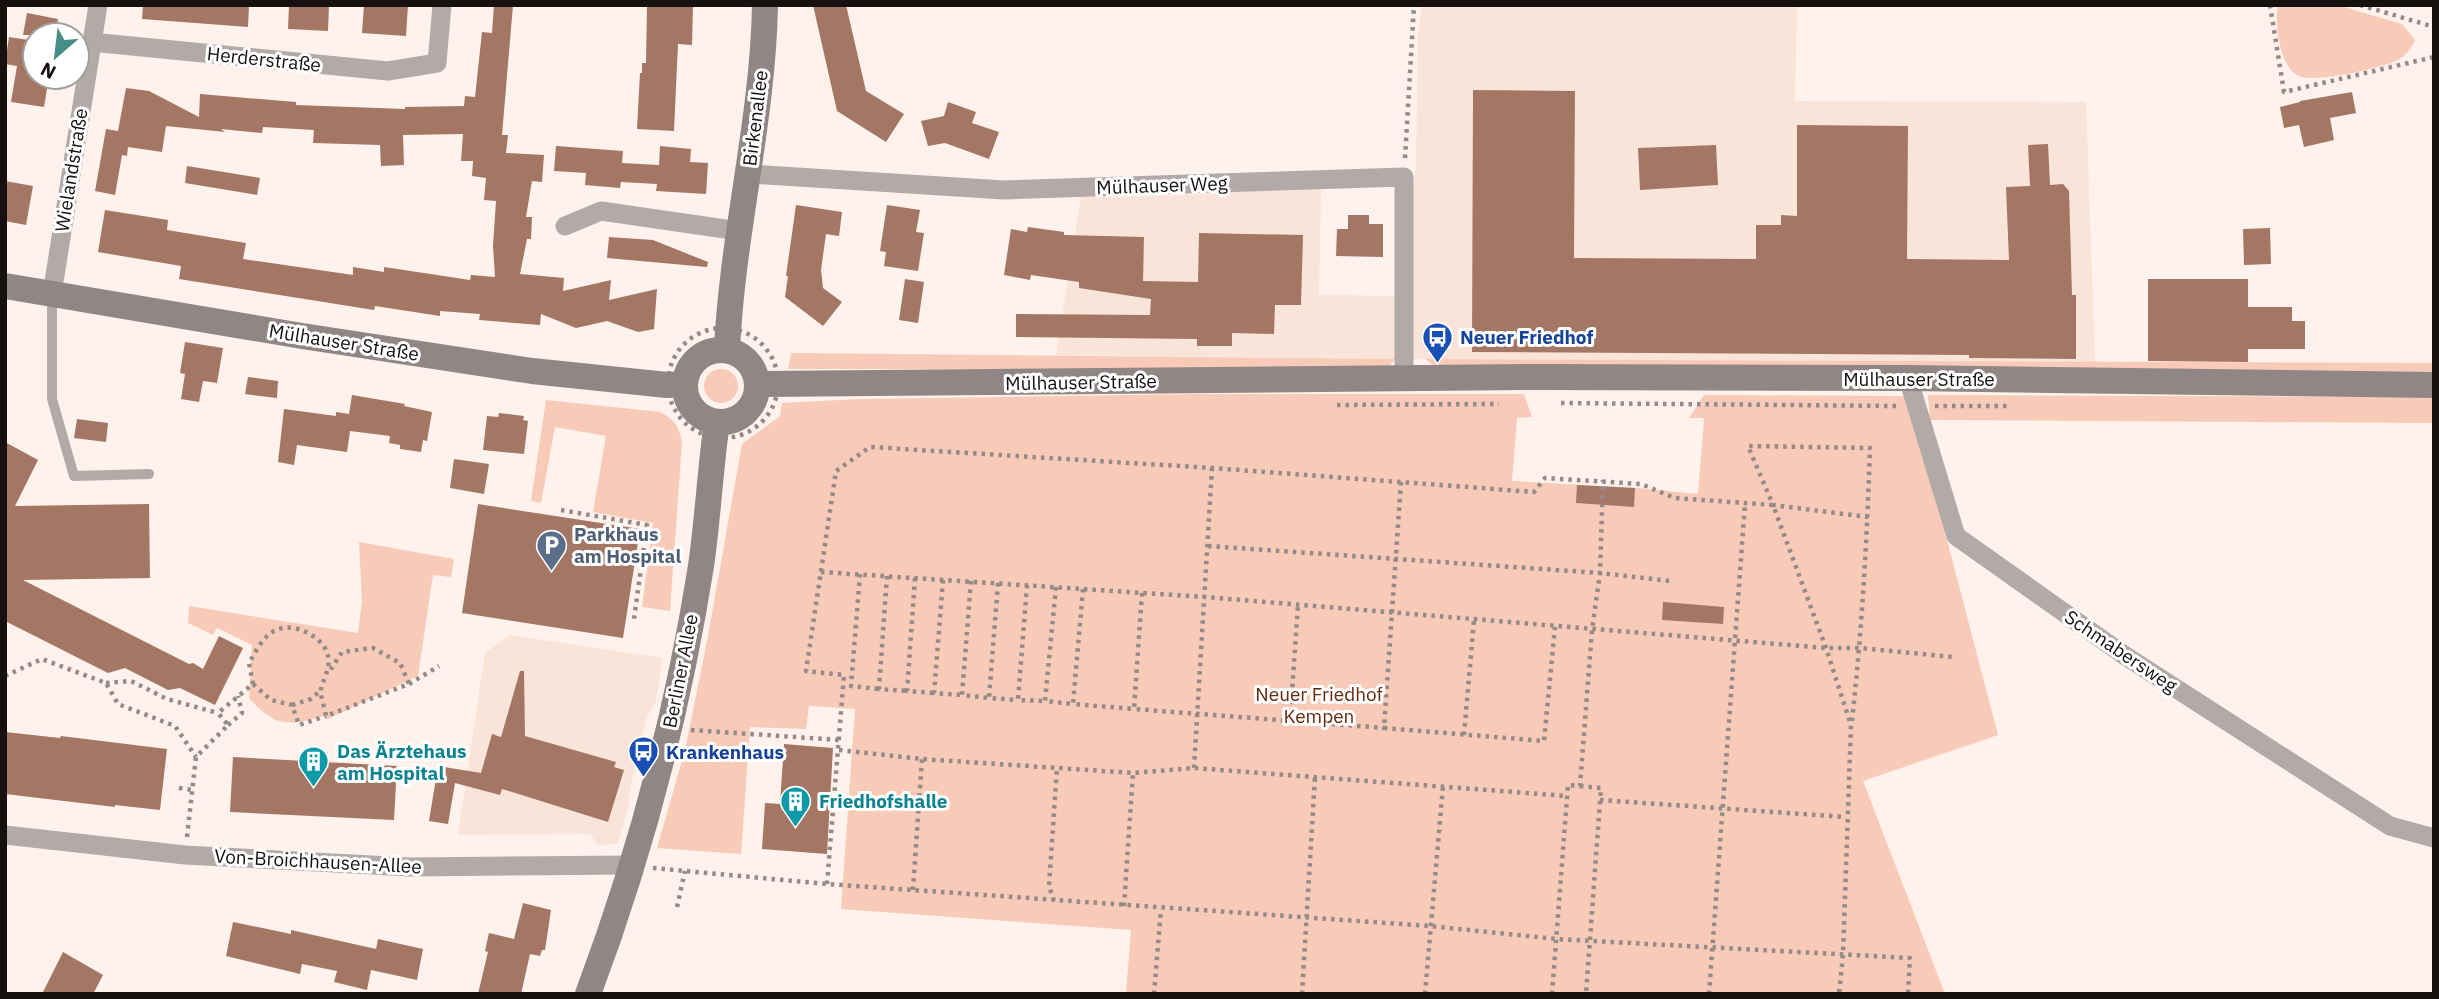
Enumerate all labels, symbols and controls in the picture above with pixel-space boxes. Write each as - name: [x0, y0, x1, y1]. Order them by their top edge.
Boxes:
- north arrow: [21, 21, 91, 91]
- street label: Herderstraße: [206, 41, 322, 77]
- text: N: [36, 57, 60, 85]
- street label: Birkenallee: [737, 69, 773, 167]
- street label: Wielandstraße: [49, 107, 93, 233]
- street label: Mülhauser Weg: [1096, 171, 1228, 199]
- street label: Mülhauser Straße: [267, 318, 421, 366]
- bus stop icon: Neuer Friedhof: [1420, 320, 1454, 364]
- place label: Neuer Friedhof: [1460, 325, 1593, 349]
- street label: Mülhauser Straße: [1843, 367, 1995, 391]
- street label: Mülhauser Straße: [1005, 369, 1157, 395]
- place label: Parkhaus am Hospital: [574, 522, 681, 568]
- parking icon: Parkhaus am Hospital: [534, 528, 568, 572]
- street label: Schmabersweg: [2060, 605, 2182, 697]
- street label: Berliner Allee: [657, 612, 703, 730]
- park label: Neuer Friedhof Kempen: [1255, 682, 1383, 728]
- bus stop icon: Krankenhaus: [626, 735, 660, 779]
- place label: Das Ärztehaus am Hospital: [337, 739, 467, 785]
- place label: Krankenhaus: [666, 740, 784, 764]
- building icon: Das Ärztehaus am Hospital: [297, 745, 331, 789]
- building icon: Friedhofshalle: [779, 784, 813, 828]
- place label: Friedhofshalle: [819, 789, 947, 813]
- street label: Von-Broichhausen-Allee: [214, 844, 422, 878]

